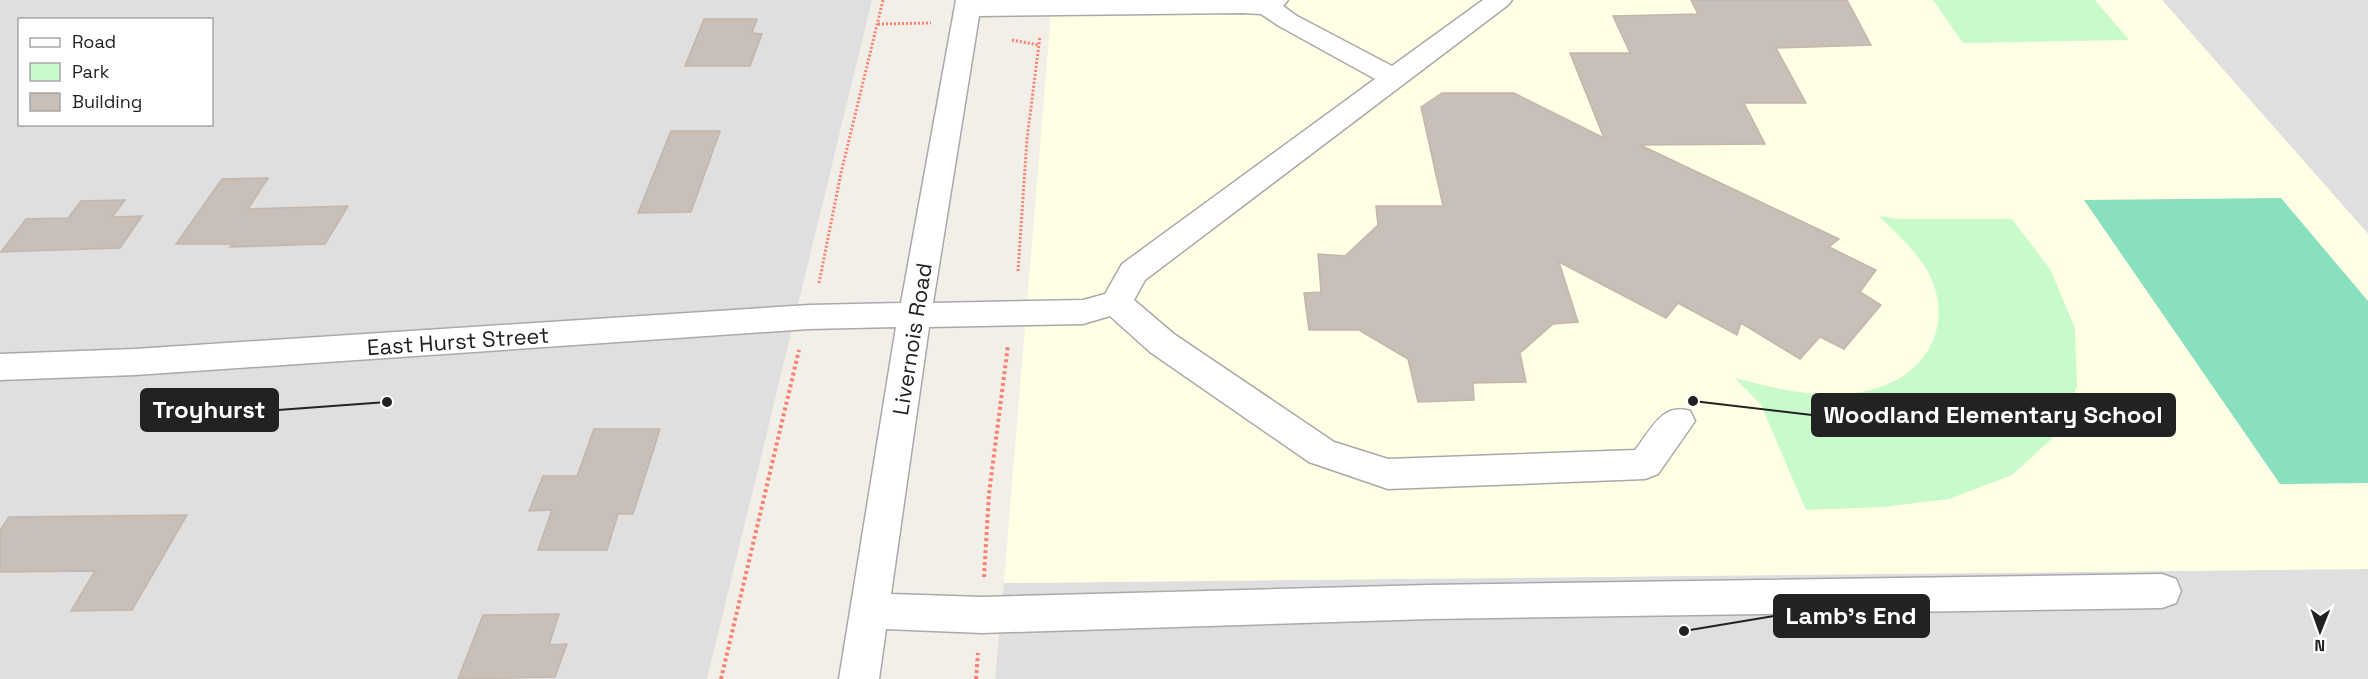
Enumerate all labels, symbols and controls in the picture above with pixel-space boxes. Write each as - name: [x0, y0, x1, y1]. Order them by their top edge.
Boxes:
- legend: [18, 18, 213, 126]
- text: Road: [72, 30, 116, 53]
- text: Park: [72, 60, 110, 83]
- text: Building: [72, 90, 142, 113]
- street label: Livernois Road: [886, 261, 938, 417]
- street label: East Hurst Street: [366, 321, 550, 361]
- callout: Troyhurst: [141, 389, 278, 431]
- text: Troyhurst: [153, 394, 265, 425]
- callout: Woodland Elementary School: [1812, 394, 2175, 436]
- text: Woodland Elementary School: [1823, 399, 2163, 430]
- callout: Lamb's End: [1774, 595, 1929, 637]
- text: Lamb's End: [1786, 600, 1917, 631]
- north arrow: [2290, 601, 2350, 661]
- text: N: [2314, 635, 2325, 656]

